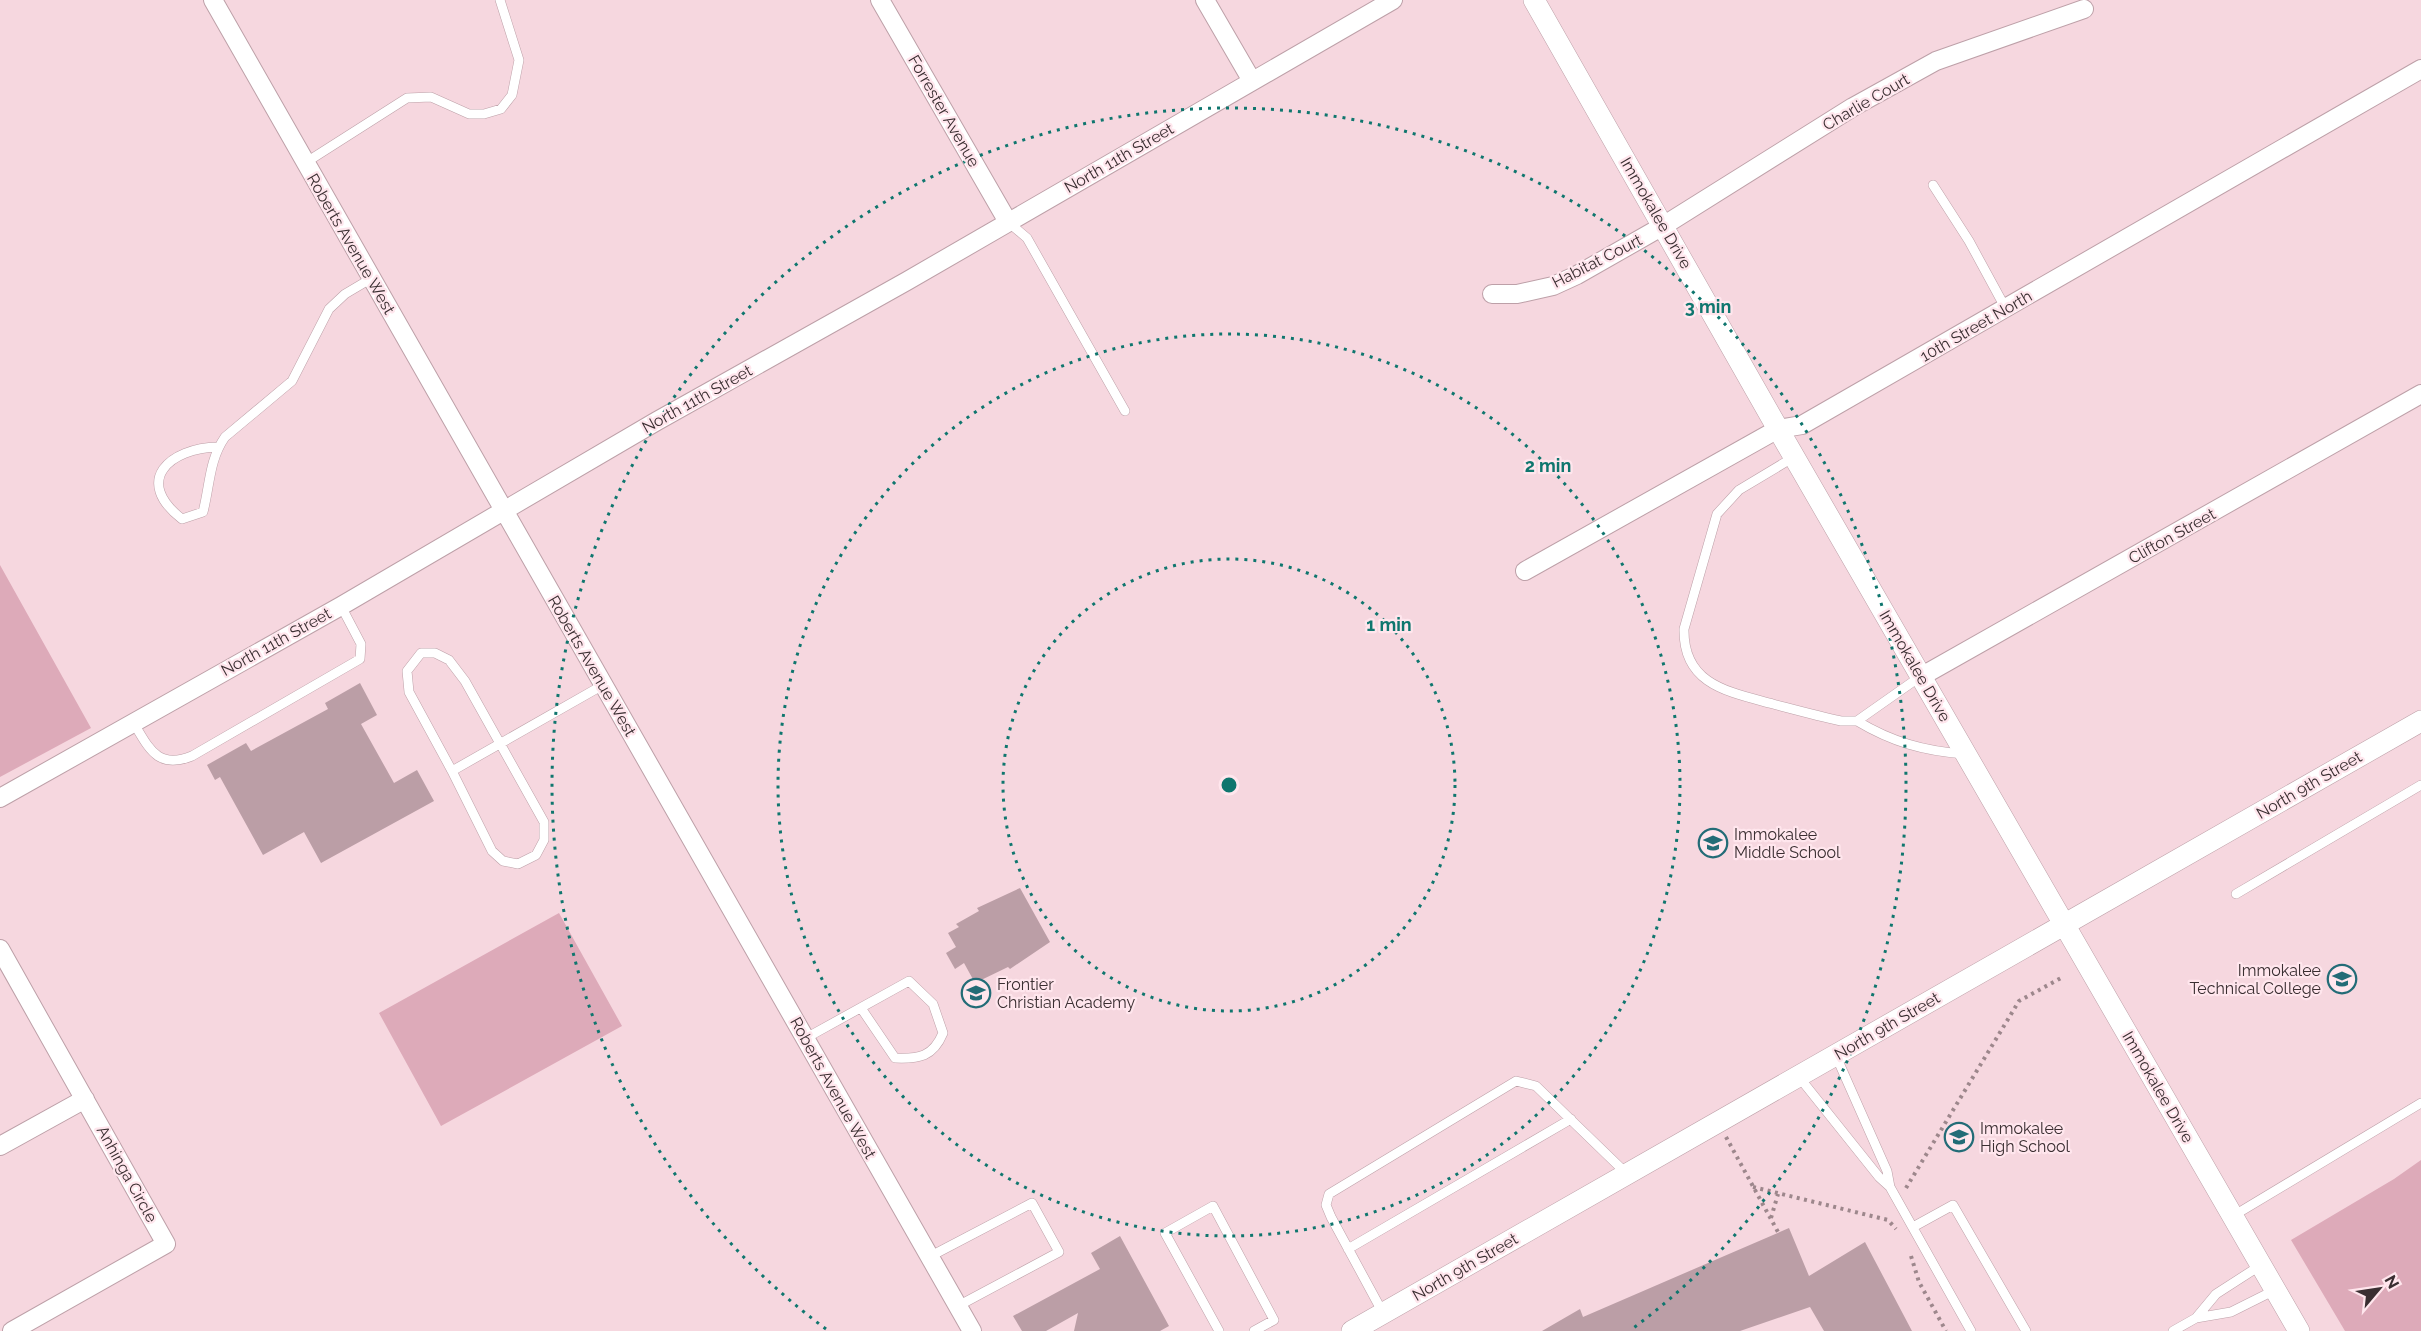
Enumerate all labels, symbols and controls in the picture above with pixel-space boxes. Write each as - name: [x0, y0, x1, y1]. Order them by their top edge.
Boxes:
- street label: Forrester Avenue: [904, 52, 984, 170]
- street label: Charlie Court: [1819, 69, 1913, 134]
- street label: North 11th Street: [1061, 119, 1178, 197]
- street label: Immokalee Drive: [1616, 154, 1696, 272]
- street label: Roberts Avenue West: [303, 170, 399, 318]
- street label: Habitat Court: [1549, 230, 1646, 292]
- street label: 10th Street North: [1917, 286, 2035, 366]
- text: 3 min: [1685, 296, 1731, 317]
- street label: North 11th Street: [639, 361, 756, 437]
- text: 2 min: [1525, 455, 1571, 476]
- street label: Clifton Street: [2125, 504, 2219, 568]
- street label: Roberts Avenue West: [544, 592, 640, 740]
- street label: North 11th Street: [218, 604, 335, 680]
- street label: Immokalee Drive: [1875, 607, 1955, 725]
- text: 1 min: [1366, 614, 1412, 635]
- street label: North 9th Street: [2253, 747, 2366, 823]
- centre of rings: [1219, 775, 1239, 795]
- place label: Immokalee Middle School: [1734, 825, 1841, 862]
- school or university icon: Immokalee Middle School: [1697, 827, 1729, 859]
- place label: Immokalee Technical College: [2189, 961, 2321, 998]
- school or university icon: Immokalee Technical College: [2326, 963, 2358, 995]
- place label: Frontier Christian Academy: [997, 975, 1136, 1012]
- school or university icon: Frontier Christian Academy: [960, 977, 992, 1009]
- street label: North 9th Street: [1831, 988, 1944, 1064]
- street label: Roberts Avenue West: [786, 1014, 880, 1163]
- street label: Immokalee Drive: [2118, 1028, 2198, 1146]
- place label: Immokalee High School: [1980, 1119, 2070, 1156]
- school or university icon: Immokalee High School: [1943, 1121, 1975, 1153]
- street label: Anhinga Circle: [93, 1122, 161, 1226]
- street label: North 9th Street: [1409, 1229, 1522, 1305]
- north arrow: [2349, 1259, 2409, 1319]
- text: N: [2380, 1272, 2403, 1292]

